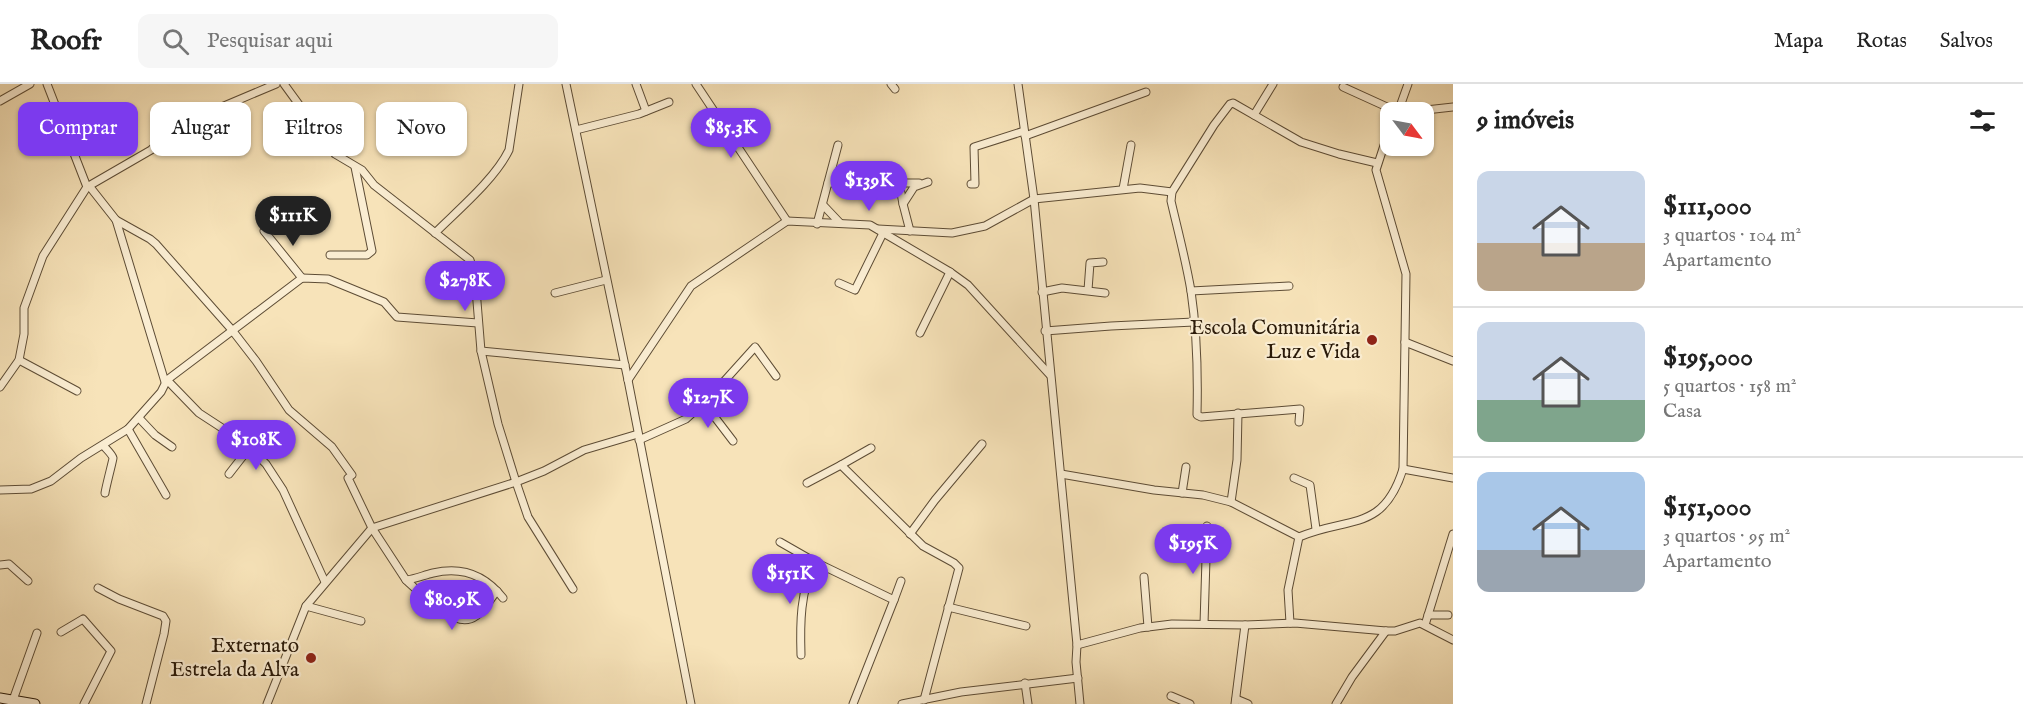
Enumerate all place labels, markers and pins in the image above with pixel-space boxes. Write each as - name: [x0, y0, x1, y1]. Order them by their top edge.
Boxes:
- pin: $85.3K: [682, 108, 780, 159]
- pin: $139K: [827, 161, 911, 212]
- pin: $111K: [251, 196, 335, 247]
- pin: $278K: [423, 261, 507, 312]
- place label: Escola Comunitária Luz e Vida: [1190, 315, 1361, 366]
- marker: Escola Comunitária Luz e Vida: [1365, 333, 1379, 347]
- pin: $127K: [666, 378, 750, 429]
- pin: $108K: [214, 420, 298, 471]
- pin: $195K: [1151, 524, 1235, 575]
- pin: $151K: [748, 554, 832, 605]
- pin: $80.9K: [403, 580, 501, 631]
- place label: Externato Estrela da Alva: [170, 633, 300, 684]
- marker: Externato Estrela da Alva: [304, 651, 318, 665]

